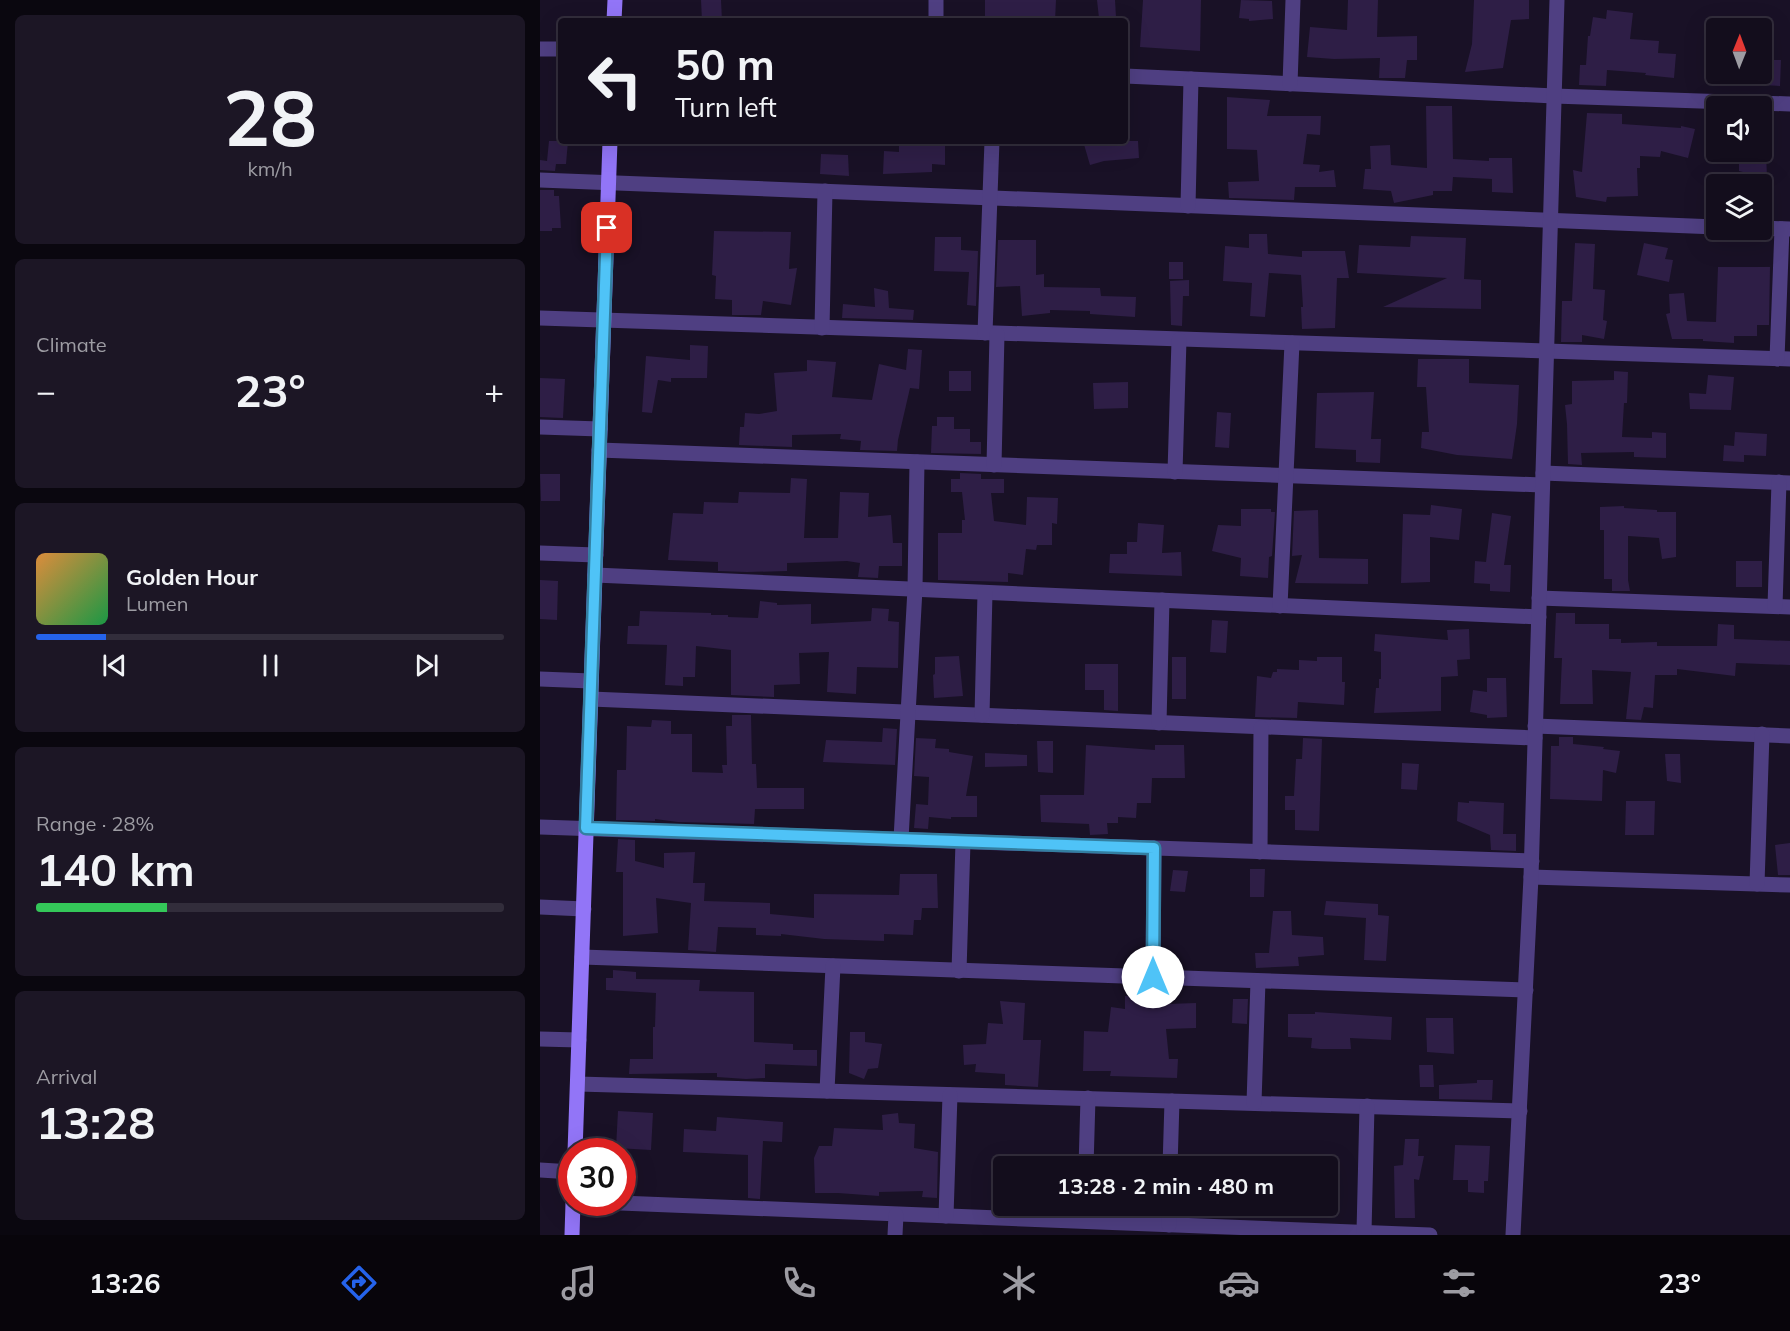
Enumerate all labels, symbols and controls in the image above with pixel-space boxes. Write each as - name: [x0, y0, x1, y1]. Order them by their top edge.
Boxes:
- north arrow: [1706, 18, 1772, 84]
- map controls: [1706, 18, 1772, 240]
- text: 50 m: [675, 38, 775, 91]
- icon: left: [576, 42, 654, 120]
- text: 28: [223, 68, 317, 166]
- text: Turn left: [675, 90, 777, 124]
- button: sound: [1706, 96, 1772, 162]
- text: km/h: [247, 156, 293, 181]
- button: layers: [1706, 174, 1772, 240]
- pin: [581, 202, 632, 253]
- icon: arrive: [590, 211, 623, 244]
- text: Climate: [36, 332, 107, 357]
- text: 23°: [234, 362, 306, 418]
- text: −: [36, 370, 56, 411]
- text: +: [484, 370, 504, 411]
- text: Golden Hour: [126, 563, 258, 591]
- text: Lumen: [126, 591, 188, 616]
- icon: previous: [98, 649, 131, 682]
- icon: pause: [254, 649, 287, 682]
- icon: next: [410, 649, 443, 682]
- text: Range · 28%: [36, 811, 154, 836]
- text: 140 km: [36, 841, 195, 897]
- position arrow: [1121, 945, 1185, 1009]
- text: Arrival: [36, 1064, 97, 1089]
- text: 13:28: [36, 1094, 155, 1150]
- speed limit sign: 30: [558, 1138, 636, 1216]
- text: 13:28 · 2 min · 480 m: [1057, 1172, 1274, 1200]
- icon: directions: [338, 1262, 380, 1304]
- icon: music: [558, 1262, 600, 1304]
- icon: phone: [778, 1262, 820, 1304]
- icon: climate: [998, 1262, 1040, 1304]
- icon: car: [1218, 1262, 1260, 1304]
- icon: filters: [1438, 1262, 1480, 1304]
- text: 13:26: [89, 1266, 160, 1300]
- text: 23°: [1658, 1266, 1701, 1300]

